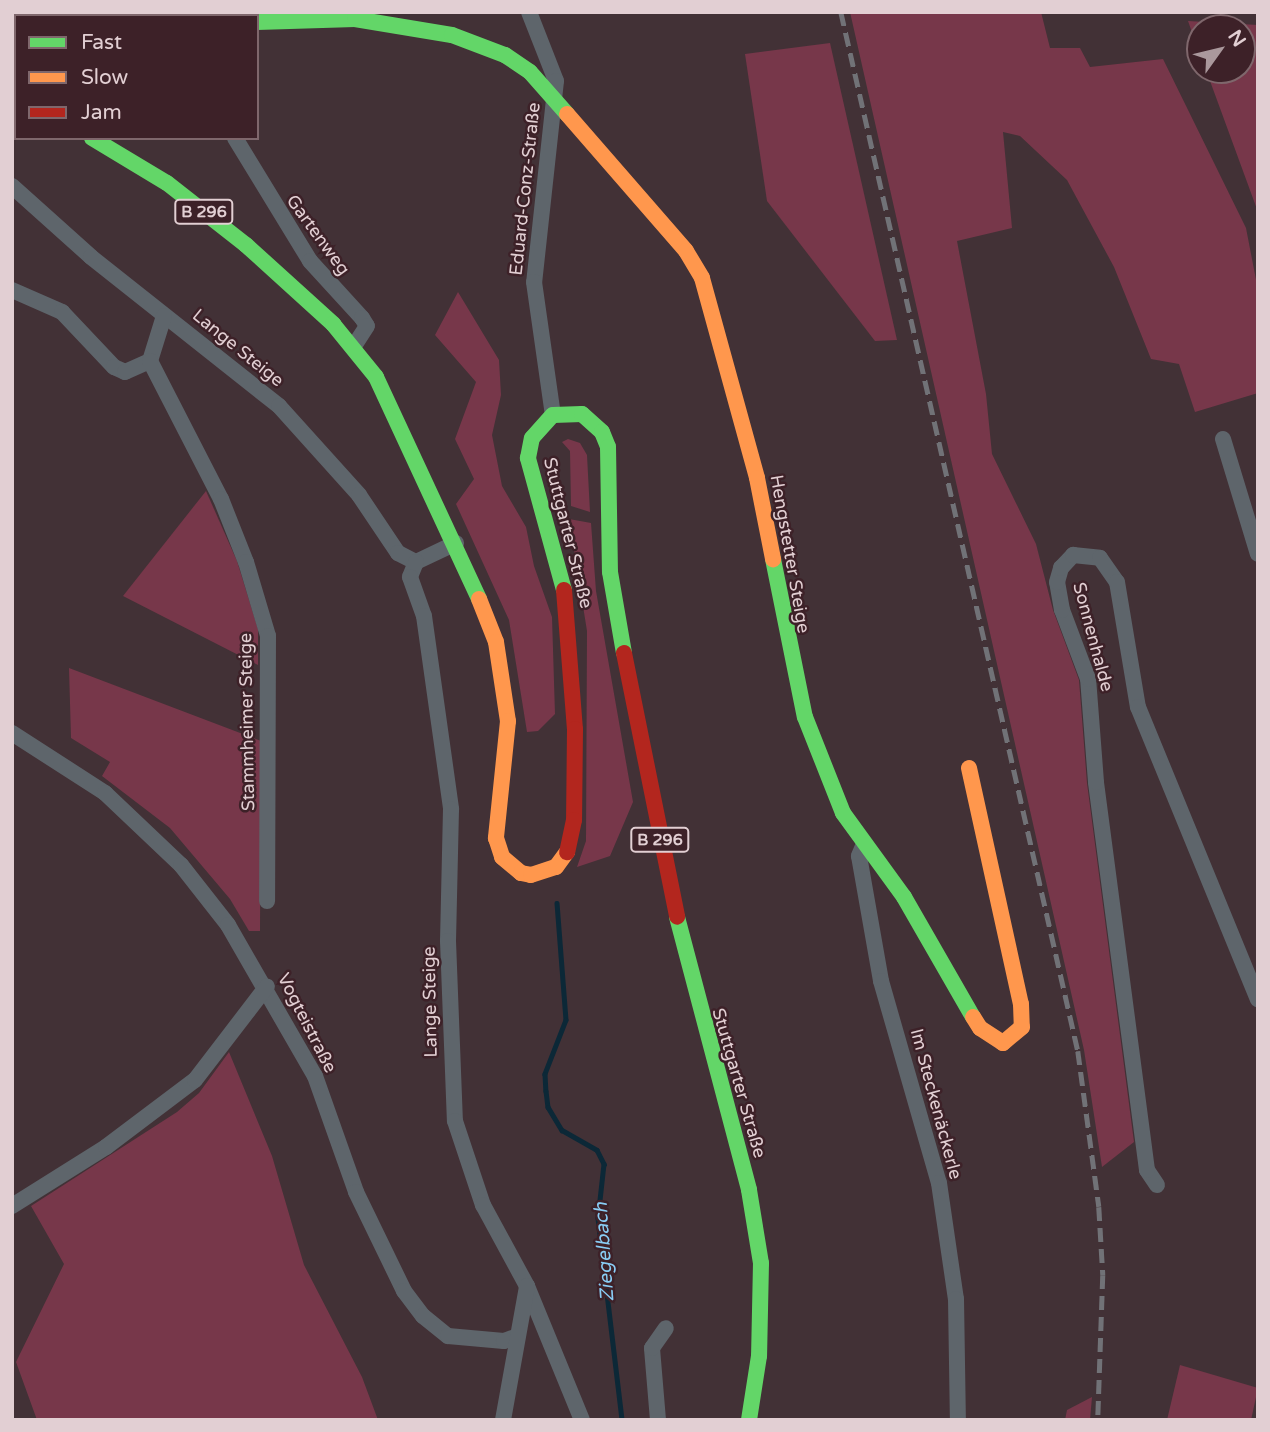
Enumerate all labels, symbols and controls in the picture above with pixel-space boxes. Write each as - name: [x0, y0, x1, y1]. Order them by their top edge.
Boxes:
- legend: [14, 14, 259, 140]
- north arrow: [1186, 14, 1256, 84]
- text: N: [1223, 26, 1250, 51]
- text: Fast: [81, 30, 122, 55]
- text: Slow: [81, 65, 128, 90]
- text: Jam: [81, 100, 122, 125]
- street label: Eduard-Conz-Straße: [505, 101, 545, 277]
- street label: Gartenweg: [282, 191, 354, 279]
- road number: B 296: [174, 200, 234, 224]
- street label: Lange Steige: [188, 305, 288, 391]
- street label: Stuttgarter Straße: [539, 455, 597, 611]
- street label: Hengstetter Steige: [765, 473, 815, 635]
- street label: Sonnenhalde: [1068, 580, 1118, 694]
- street label: Stammheimer Steige: [235, 633, 259, 811]
- road number: B 296: [630, 828, 690, 852]
- street label: Lange Steige: [418, 946, 442, 1058]
- street label: Vogteistraße: [273, 970, 341, 1076]
- street label: Stuttgarter Straße: [707, 1006, 771, 1160]
- street label: Im Steckenäckerle: [905, 1026, 967, 1182]
- water label: Ziegelbach: [590, 1202, 620, 1302]

